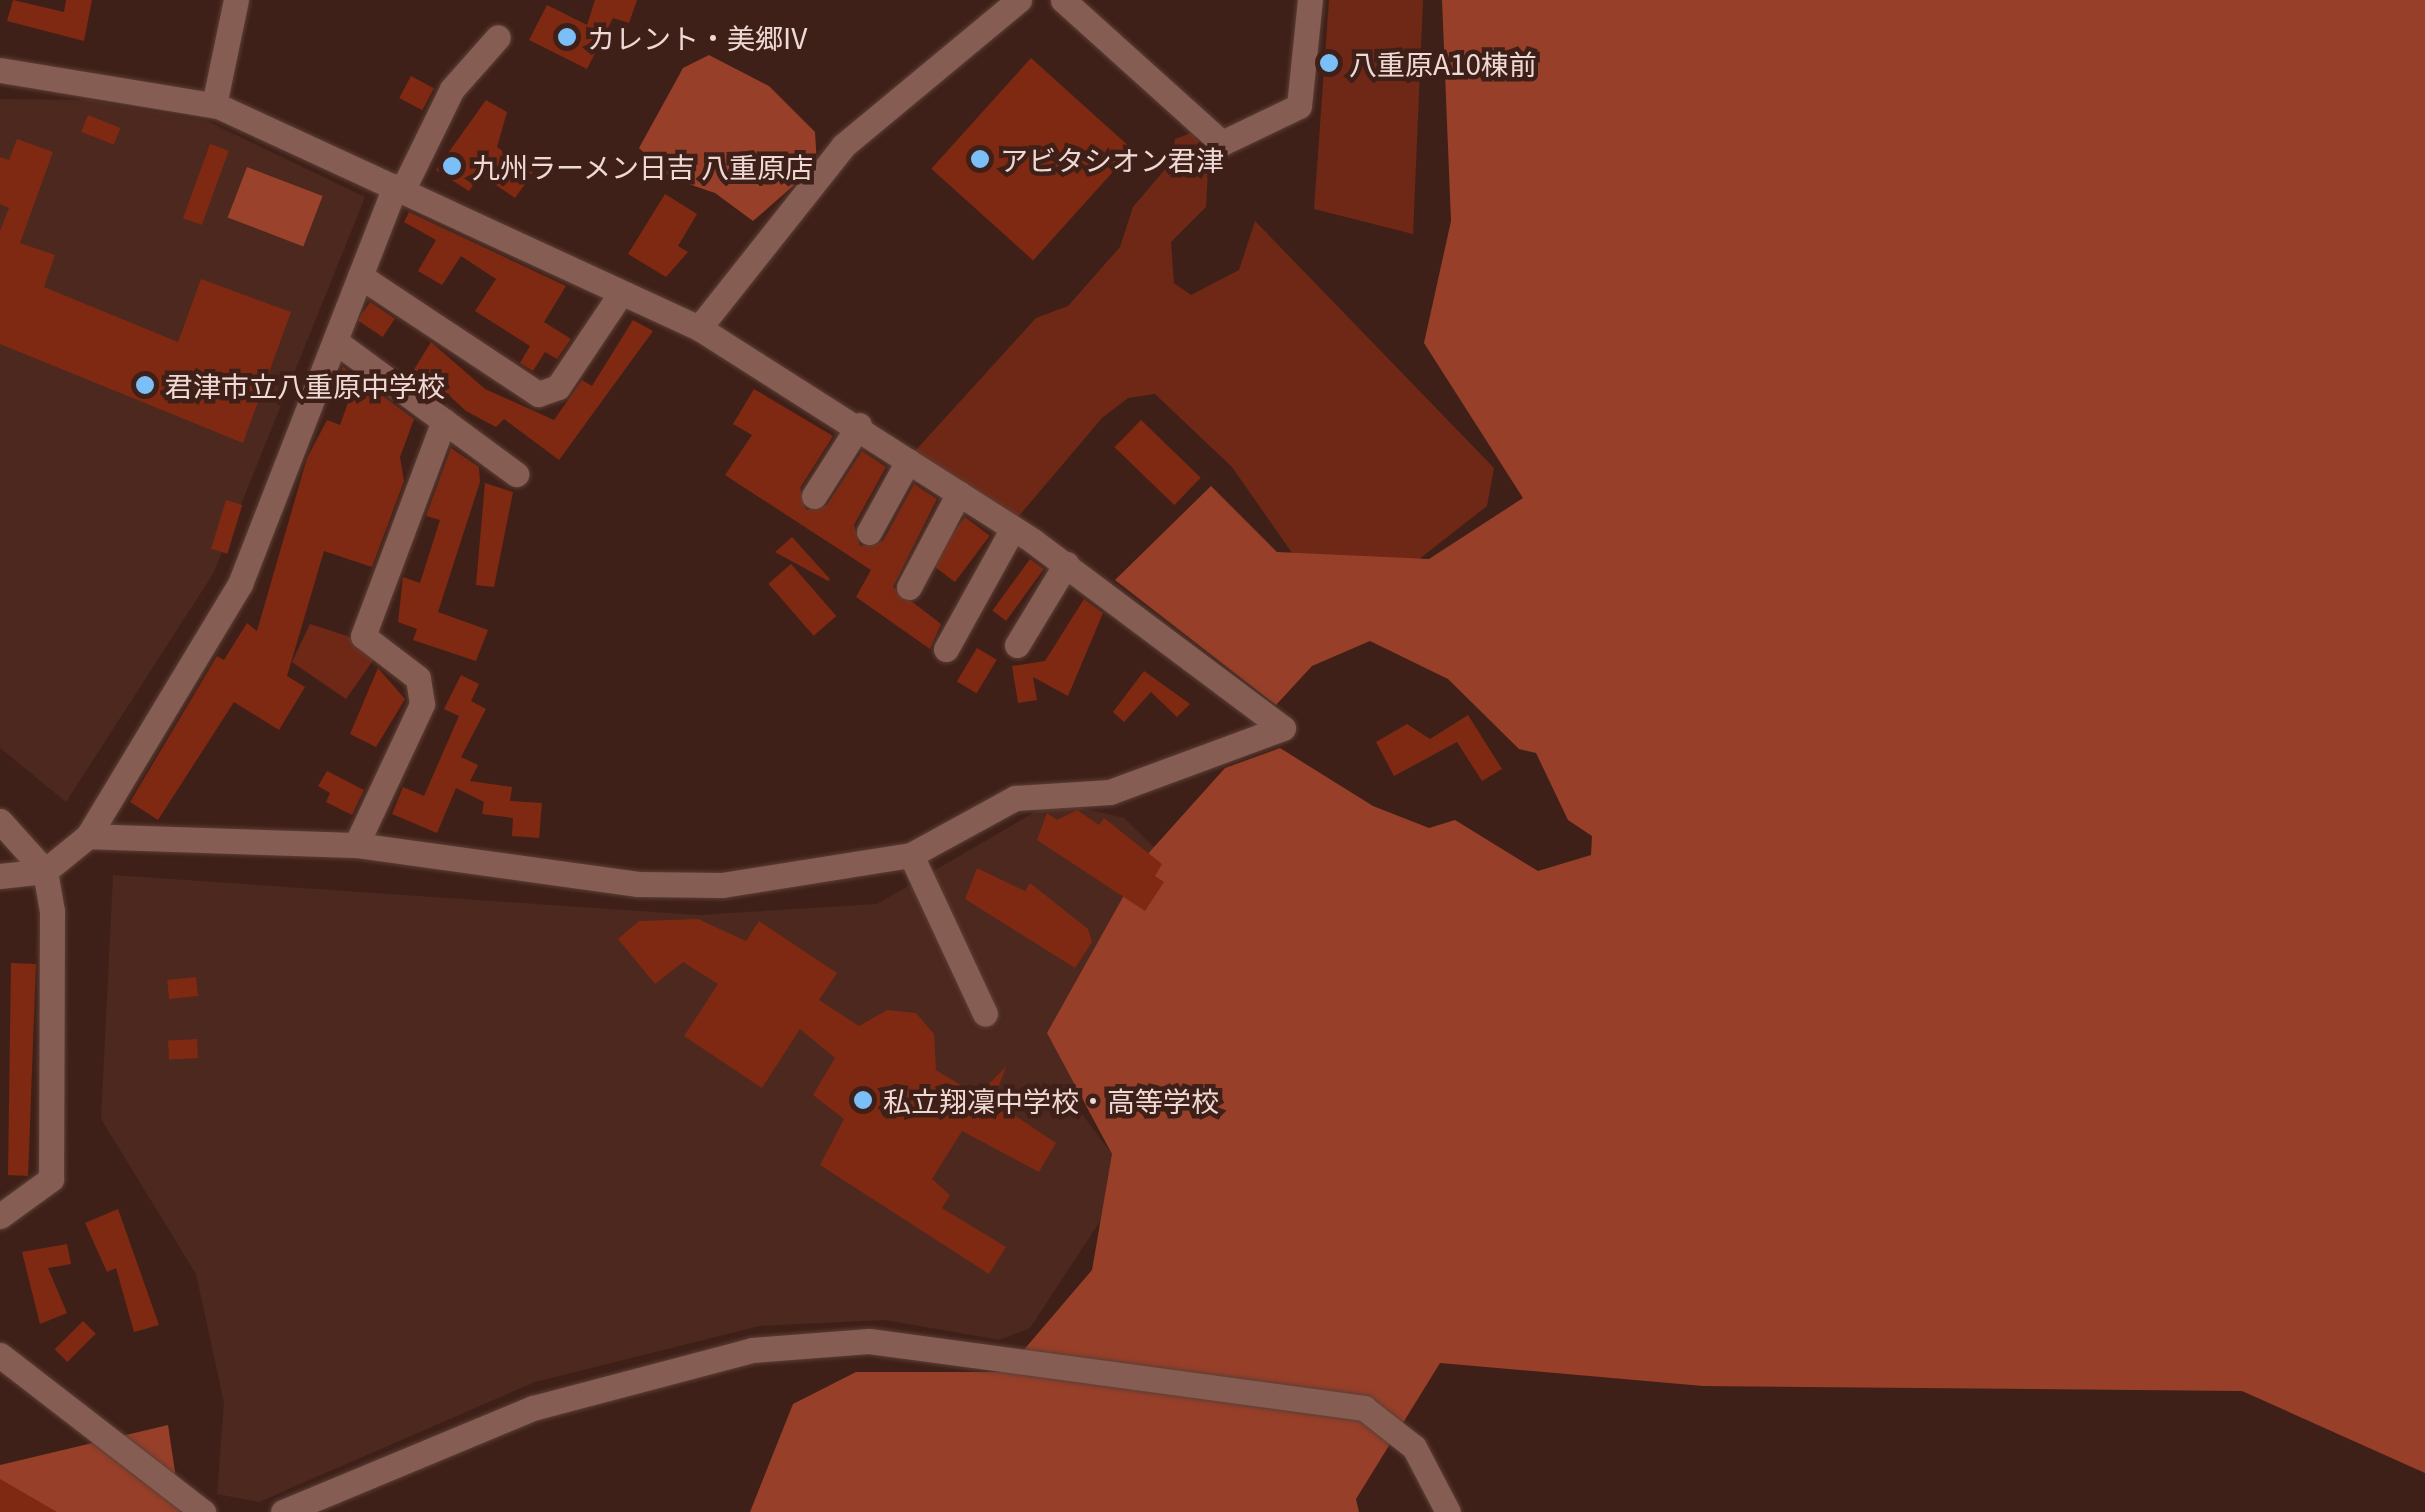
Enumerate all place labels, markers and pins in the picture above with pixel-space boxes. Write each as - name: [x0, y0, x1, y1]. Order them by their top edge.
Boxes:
- place label: カレント・美郷IV: [587, 20, 807, 54]
- marker: カレント・美郷IV: [556, 26, 578, 48]
- place label: 八重原A10棟前: [1349, 46, 1537, 80]
- marker: 八重原A10棟前: [1318, 52, 1340, 74]
- place label: アビタシオン君津: [1000, 142, 1224, 176]
- marker: アビタシオン君津: [969, 148, 991, 170]
- place label: 九州ラーメン日吉 八重原店: [472, 149, 814, 183]
- marker: 九州ラーメン日吉 八重原店: [441, 155, 463, 177]
- place label: 君津市立八重原中学校: [165, 368, 445, 402]
- marker: 君津市立八重原中学校: [134, 374, 156, 396]
- place label: 私立翔凜中学校・高等学校: [883, 1083, 1219, 1117]
- marker: 私立翔凜中学校・高等学校: [852, 1089, 874, 1111]

